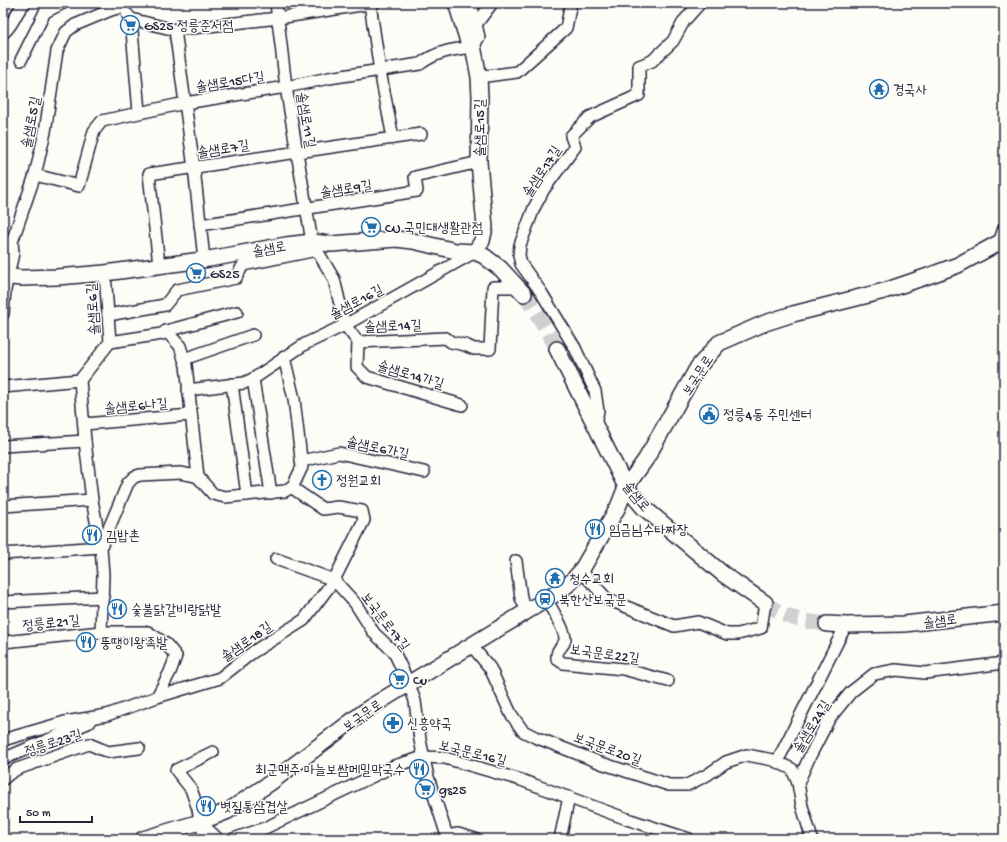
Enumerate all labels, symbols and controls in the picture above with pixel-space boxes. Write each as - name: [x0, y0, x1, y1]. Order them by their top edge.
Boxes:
- supermarket icon: GS25 정릉준서점: [119, 14, 141, 36]
- place label: GS25 정릉준서점: [144, 19, 233, 36]
- street label: 솔샘로15다길: [195, 69, 267, 97]
- temple icon: 경국사: [868, 78, 890, 100]
- place label: 경국사: [893, 83, 928, 100]
- street label: 솔샘로11길: [291, 91, 319, 150]
- street label: 솔샘로5길: [18, 94, 46, 150]
- street label: 솔샘로15길: [472, 98, 490, 157]
- street label: 솔샘로7길: [196, 137, 251, 163]
- street label: 솔샘로17길: [519, 142, 566, 201]
- street label: 솔샘로9길: [319, 177, 374, 203]
- supermarket icon: CU 국민대생활관점: [360, 216, 382, 238]
- place label: CU 국민대생활관점: [385, 221, 483, 238]
- street label: 솔샘로: [251, 238, 288, 262]
- supermarket icon: GS25: [185, 262, 207, 284]
- place label: GS25: [210, 267, 240, 284]
- street label: 솔샘로6길: [83, 281, 105, 336]
- street label: 솔샘로16길: [327, 281, 387, 324]
- street label: 솔샘로14길: [364, 317, 423, 337]
- street label: 보국문로: [680, 353, 718, 400]
- street label: 솔샘로14가길: [375, 358, 447, 394]
- street label: 솔샘로6나길: [104, 395, 169, 419]
- public building icon: 정릉4동 주민센터: [698, 403, 720, 425]
- place label: 정릉4동 주민센터: [723, 408, 812, 425]
- street label: 솔샘로6가길: [345, 434, 411, 465]
- church icon: 정원교회: [311, 469, 333, 491]
- place label: 정원교회: [336, 474, 381, 491]
- street label: 솔샘로: [618, 478, 653, 516]
- restaurant icon: 임금님수타짜장: [584, 518, 606, 540]
- place label: 임금님수타짜장: [609, 523, 689, 540]
- restaurant icon: 김밥촌: [81, 524, 103, 546]
- place label: 김밥촌: [106, 529, 140, 546]
- temple icon: 청수교회: [544, 567, 566, 589]
- place label: 청수교회: [569, 572, 614, 589]
- station icon: 북한산보국문: [534, 588, 556, 610]
- street label: 보국문로17길: [356, 590, 412, 656]
- place label: 북한산보국문: [559, 593, 627, 610]
- restaurant icon: 숯불닭갈비랑닭발: [106, 598, 128, 620]
- place label: 숯불닭갈비랑닭발: [131, 603, 222, 620]
- street label: 솔샘로: [922, 611, 958, 633]
- street label: 정릉로21길: [22, 613, 82, 636]
- street label: 솔샘로18길: [218, 618, 277, 667]
- restaurant icon: 뚱땡이왕족발: [75, 631, 97, 653]
- place label: 뚱땡이왕족발: [100, 636, 168, 653]
- street label: 보국문로22길: [569, 642, 641, 669]
- supermarket icon: Cu: [388, 668, 410, 690]
- place label: Cu: [413, 673, 428, 690]
- street label: 보국문로: [340, 697, 387, 737]
- street label: 솔샘로24길: [790, 697, 836, 757]
- pharmacy icon: 신흥약국: [382, 712, 404, 734]
- place label: 신흥약국: [407, 717, 452, 734]
- street label: 정릉로23길: [23, 727, 85, 762]
- street label: 보국문로20길: [571, 730, 644, 771]
- street label: 보국문로16길: [437, 738, 509, 771]
- restaurant icon: 최군맥주 마늘보쌈메밀막국수: [408, 758, 430, 780]
- place label: 최군맥주 마늘보쌈메밀막국수: [255, 763, 405, 780]
- supermarket icon: gs25: [414, 778, 436, 800]
- place label: gs25: [439, 783, 466, 800]
- restaurant icon: 볏짚통삼겹살: [195, 795, 217, 817]
- scale bar: [20, 798, 92, 824]
- place label: 볏짚통삼겹살: [220, 800, 288, 817]
- text: 50 m: [26, 807, 51, 821]

